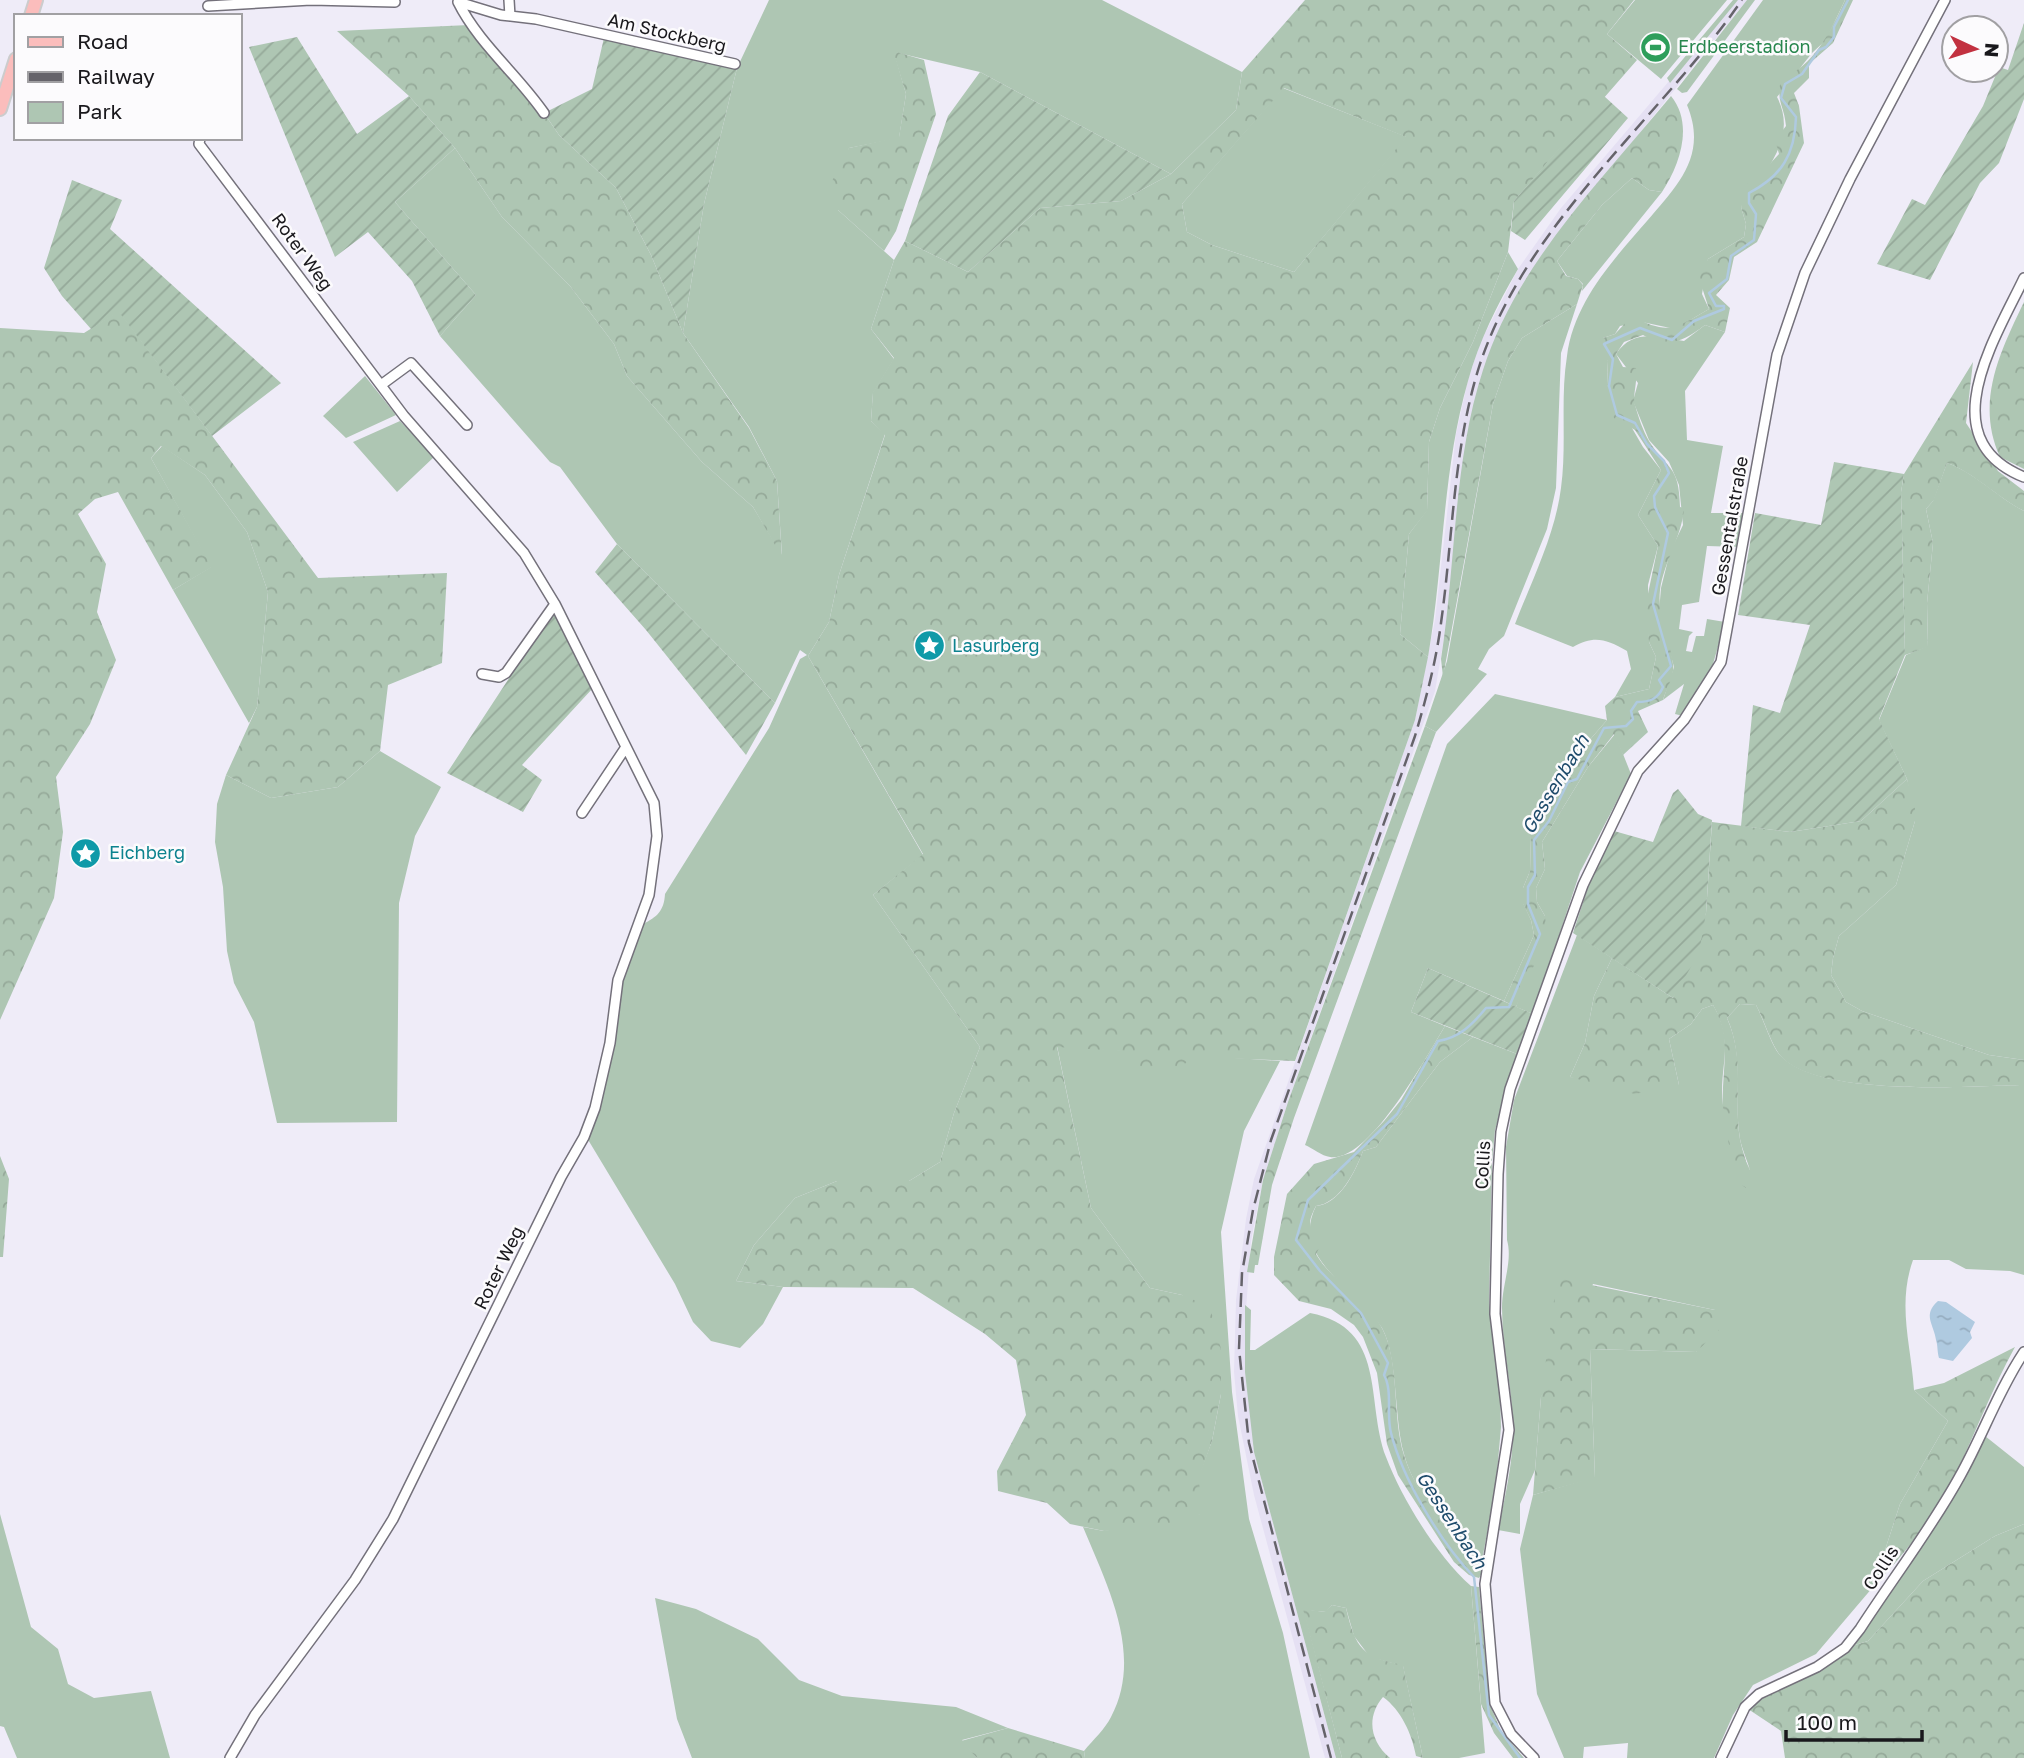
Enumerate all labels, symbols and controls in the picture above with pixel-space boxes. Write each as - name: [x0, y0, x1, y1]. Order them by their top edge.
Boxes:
- street label: Am Stockberg: [606, 8, 729, 56]
- legend: [14, 14, 242, 140]
- north arrow: [1940, 14, 2010, 84]
- text: Road: [77, 28, 128, 54]
- sports icon: Erdbeerstadion: [1638, 30, 1672, 64]
- place label: Erdbeerstadion: [1678, 35, 1811, 57]
- text: N: [1980, 42, 2004, 58]
- text: Railway: [77, 63, 155, 89]
- text: Park: [77, 98, 123, 124]
- street label: Roter Weg: [267, 209, 338, 294]
- street label: Gessentalstraße: [1706, 454, 1752, 597]
- place icon: Lasurberg: [912, 629, 946, 663]
- place label: Lasurberg: [952, 634, 1039, 656]
- water label: Gessenbach: [1516, 729, 1594, 838]
- place icon: Eichberg: [69, 836, 103, 870]
- place label: Eichberg: [109, 841, 185, 863]
- street label: Collis: [1470, 1140, 1494, 1190]
- street label: Roter Weg: [468, 1222, 528, 1313]
- water label: Gessenbach: [1412, 1467, 1493, 1574]
- street label: Collis: [1858, 1541, 1903, 1594]
- scale bar: [1786, 1698, 1923, 1742]
- text: 100 m: [1797, 1709, 1857, 1735]

